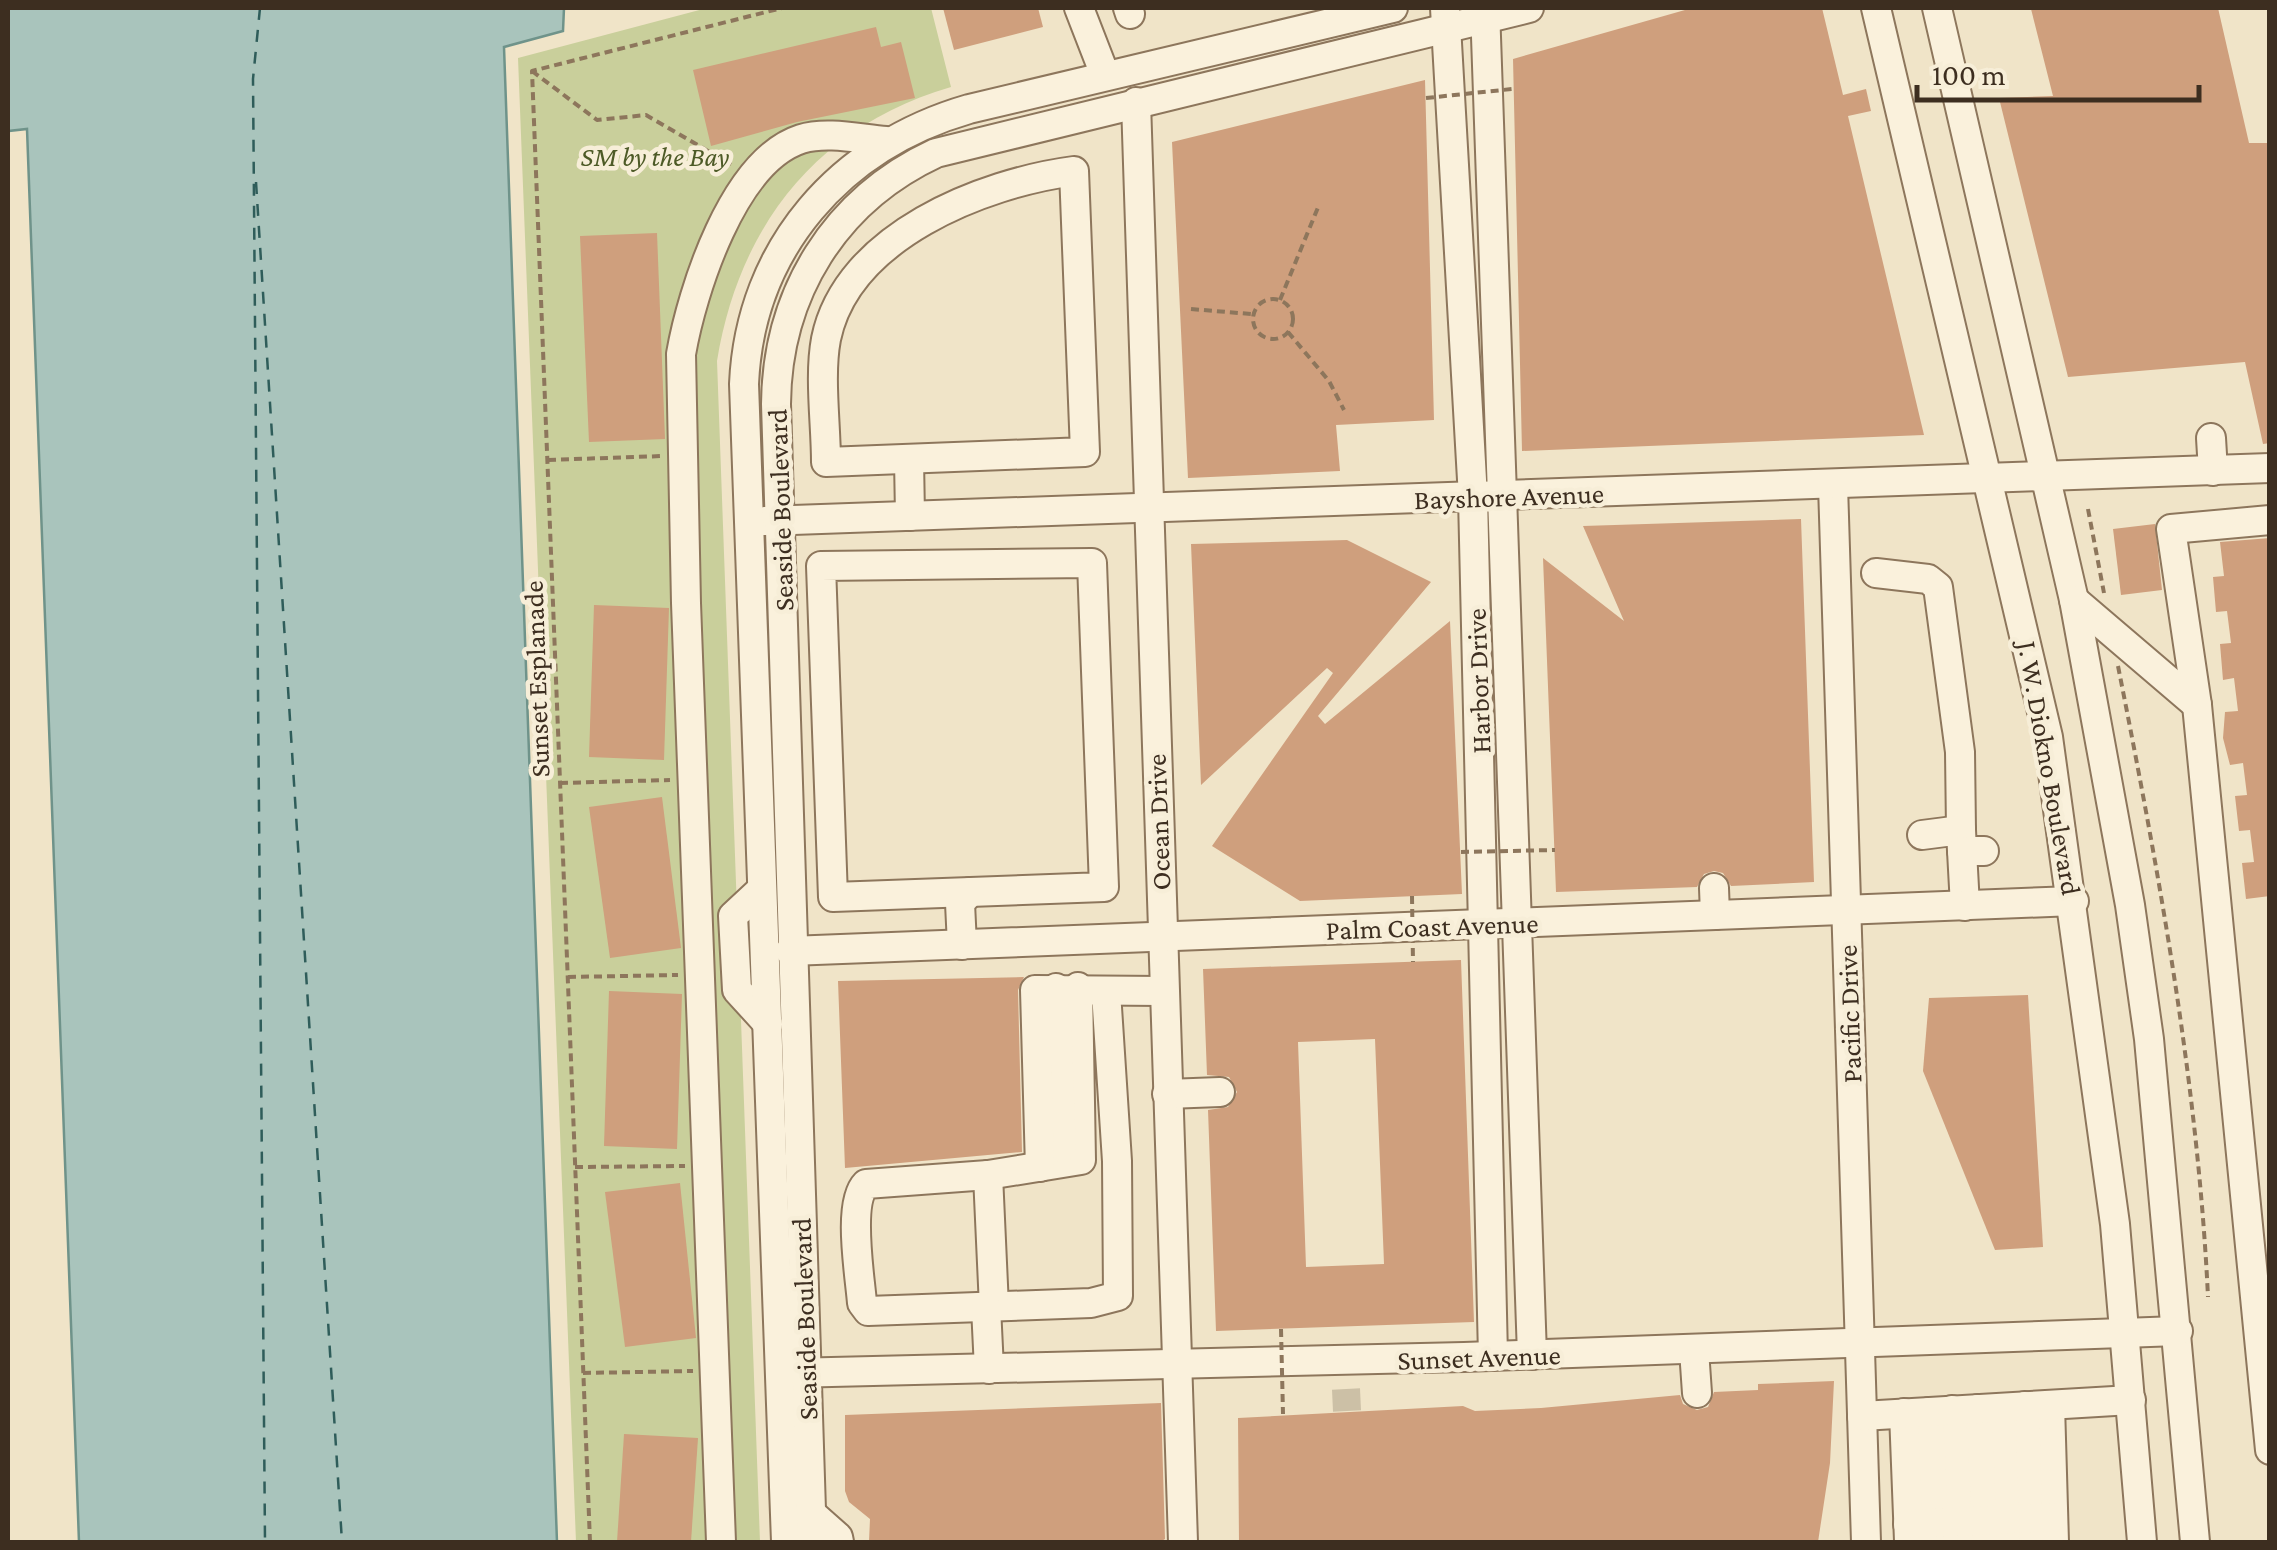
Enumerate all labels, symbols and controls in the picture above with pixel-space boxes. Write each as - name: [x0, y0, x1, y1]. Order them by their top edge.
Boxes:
- scale bar: [1917, 40, 2200, 102]
- text: 100 m: [1932, 58, 2006, 91]
- park label: SM by the Bay: [581, 141, 730, 172]
- street label: Seaside Boulevard: [761, 408, 800, 612]
- street label: Bayshore Avenue: [1413, 478, 1605, 515]
- street label: Sunset Esplanade: [518, 580, 555, 778]
- street label: Harbor Drive: [1460, 608, 1497, 754]
- street label: J. W. Diokno Boulevard: [2011, 636, 2087, 898]
- street label: Ocean Drive: [1141, 753, 1176, 891]
- street label: Palm Coast Avenue: [1325, 907, 1539, 946]
- street label: Pacific Drive: [1832, 944, 1867, 1084]
- street label: Seaside Boulevard: [785, 1217, 824, 1421]
- street label: Sunset Avenue: [1397, 1339, 1561, 1376]

